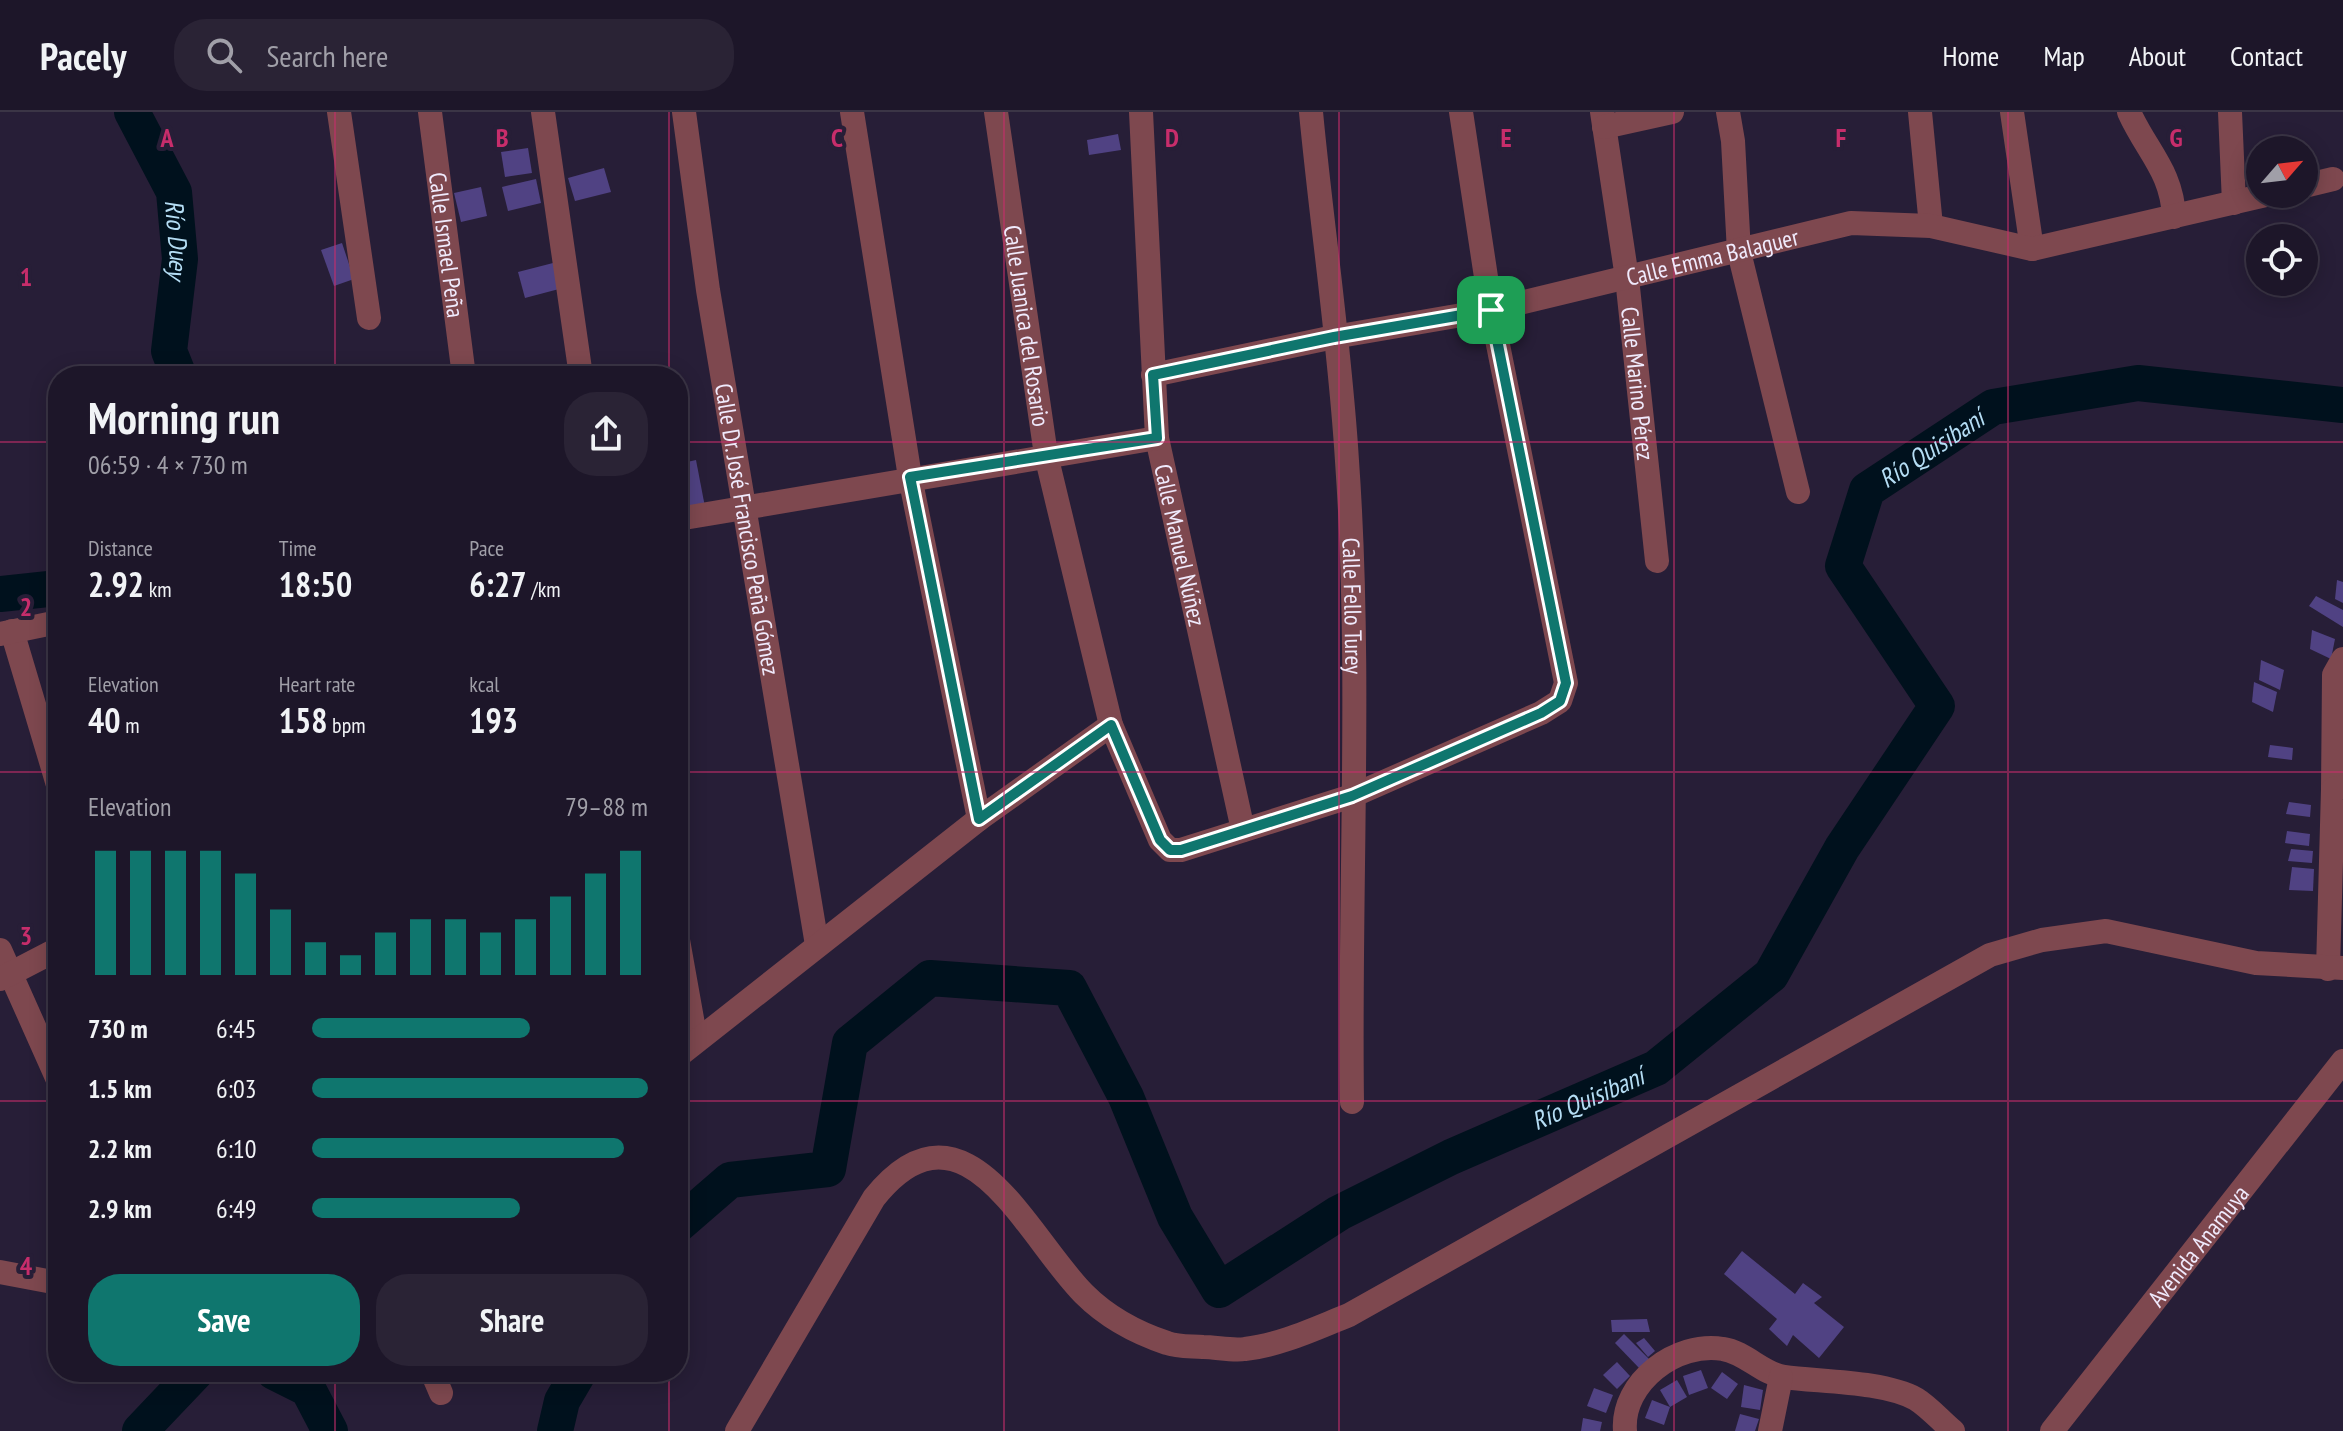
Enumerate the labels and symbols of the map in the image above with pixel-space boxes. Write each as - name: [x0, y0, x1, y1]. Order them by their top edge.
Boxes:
- text: A: [159, 121, 174, 154]
- text: B: [496, 121, 509, 154]
- text: C: [831, 121, 843, 154]
- text: D: [1165, 121, 1179, 154]
- text: E: [1500, 121, 1512, 154]
- text: F: [1836, 121, 1847, 154]
- text: G: [2169, 121, 2183, 154]
- north arrow: [2246, 136, 2318, 208]
- street label: Calle Ismael Peña: [422, 170, 472, 319]
- water label: Río Duey: [158, 198, 197, 284]
- street label: Calle Emma Balaguer: [1623, 221, 1802, 292]
- street label: Calle Juanica del Rosario: [997, 223, 1057, 429]
- text: 1: [20, 260, 32, 293]
- pin: [1457, 276, 1525, 344]
- street label: Calle Marino Pérez: [1615, 305, 1662, 462]
- street label: Calle Dr. José Francisco Peña Gómez: [708, 381, 787, 677]
- water label: Río Quisibaní: [1872, 399, 1993, 494]
- street label: Calle Manuel Núñez: [1148, 461, 1213, 629]
- street label: Calle Fello Turey: [1336, 537, 1370, 674]
- text: 2: [20, 590, 32, 623]
- text: 3: [20, 919, 32, 952]
- water label: Río Quisibaní: [1526, 1057, 1653, 1137]
- street label: Avenida Anamuya: [2140, 1178, 2255, 1313]
- text: 4: [20, 1249, 33, 1282]

